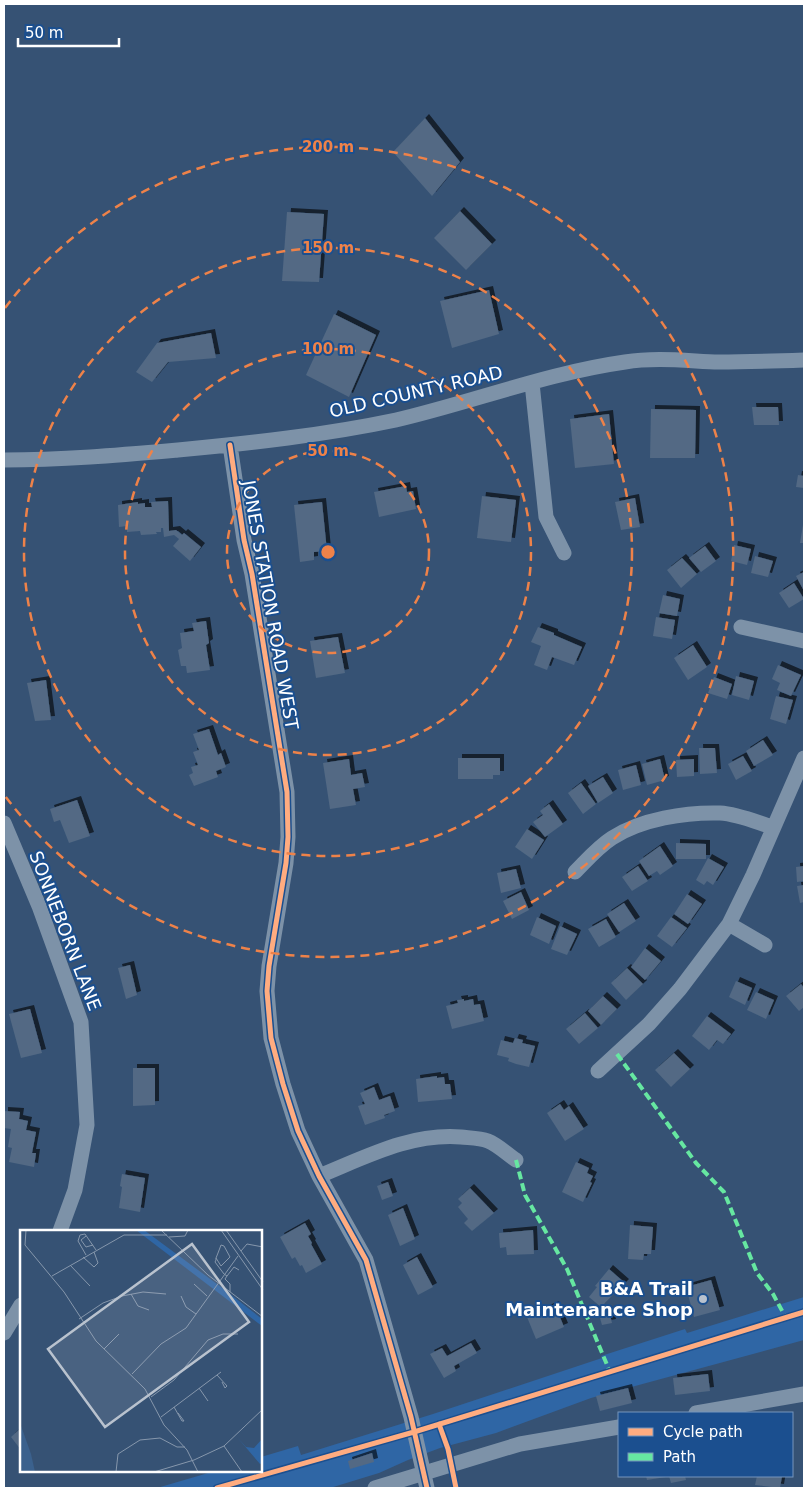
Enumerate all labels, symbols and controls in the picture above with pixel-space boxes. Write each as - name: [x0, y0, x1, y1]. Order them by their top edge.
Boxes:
- scale bar: [18, 15, 119, 47]
- text: 50 m: [25, 24, 63, 42]
- text: 200 m: [302, 138, 354, 156]
- text: 150 m: [302, 239, 354, 257]
- text: 100 m: [302, 340, 354, 358]
- street label: OLD COUNTY ROAD: [327, 361, 505, 422]
- text: 50 m: [307, 442, 349, 460]
- street label: JONES STATION ROAD WEST: [238, 478, 303, 732]
- centre of rings: [319, 543, 337, 561]
- street label: SONNEBORN LANE: [25, 848, 106, 1014]
- inset map: [20, 1230, 262, 1472]
- place label: B&A Trail Maintenance Shop: [505, 1278, 693, 1320]
- marker: B&A Trail Maintenance Shop: [697, 1293, 709, 1305]
- legend: [618, 1412, 793, 1477]
- text: Cycle path: [663, 1423, 743, 1441]
- text: Path: [663, 1448, 696, 1466]

